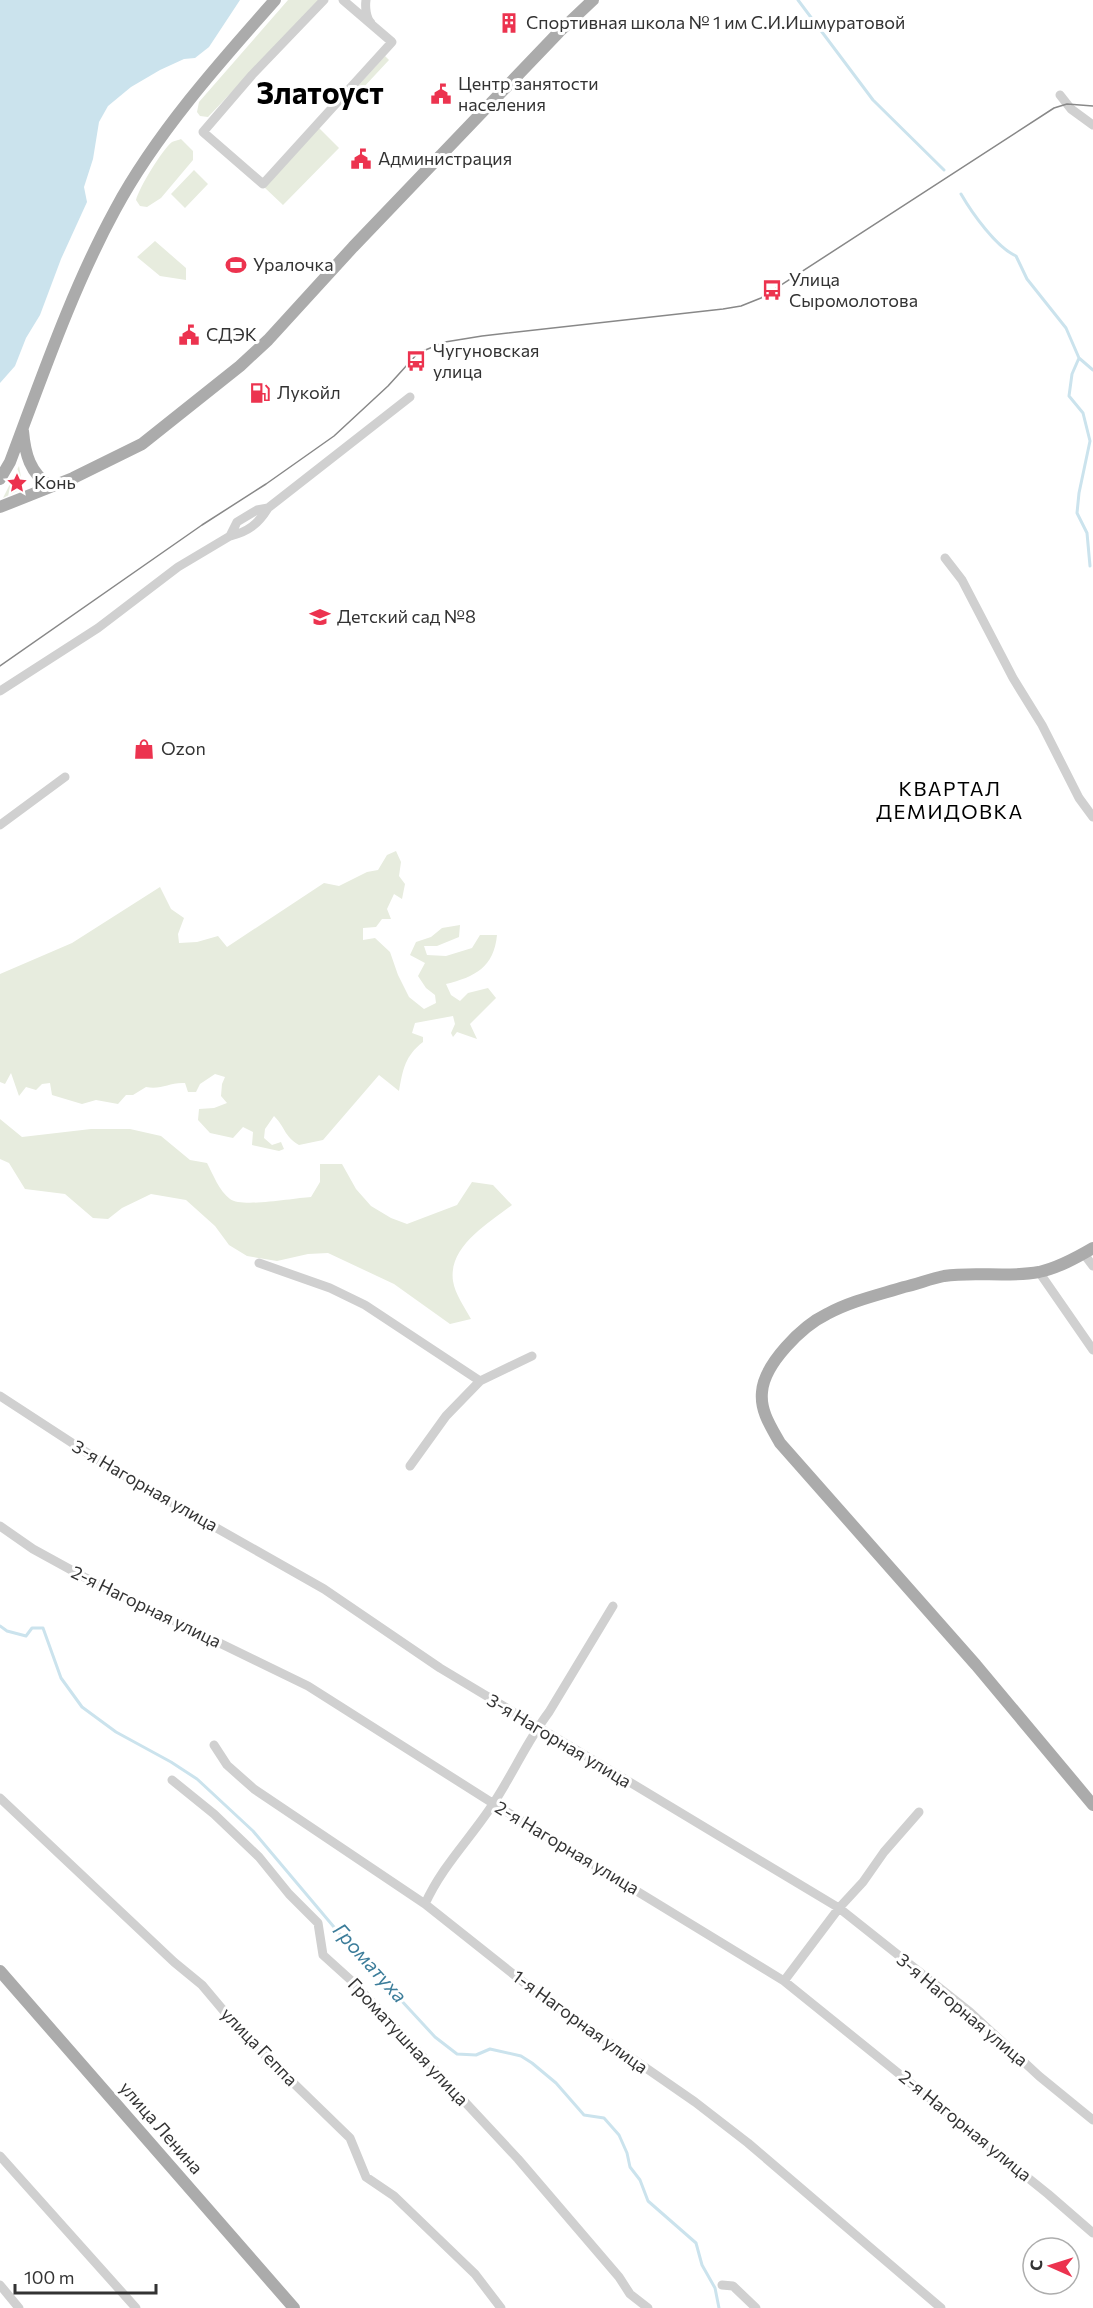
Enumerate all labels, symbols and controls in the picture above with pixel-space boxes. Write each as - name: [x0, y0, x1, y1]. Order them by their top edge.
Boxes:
- building icon: Спортивная школа № 1 им С.И.Ишмуратовой: [497, 11, 521, 35]
- place label: Спортивная школа № 1 им С.И.Ишмуратовой: [526, 11, 905, 33]
- place label: Центр занятости населения: [458, 72, 599, 115]
- district label: Златоуст: [256, 73, 384, 110]
- public building icon: Центр занятости населения: [429, 82, 453, 106]
- public building icon: Администрация: [349, 147, 373, 171]
- place label: Администрация: [378, 147, 512, 169]
- sports icon: Уралочка: [224, 253, 248, 277]
- place label: Уралочка: [253, 253, 334, 275]
- place label: Улица Сыромолотова: [789, 268, 918, 311]
- bus stop icon: Улица Сыромолотова: [760, 278, 784, 302]
- public building icon: СДЭК: [177, 323, 201, 347]
- place label: СДЭК: [206, 323, 257, 345]
- place label: Чугуновская улица: [433, 339, 540, 382]
- bus stop icon: Чугуновская улица: [404, 349, 428, 373]
- fuel station icon: Лукойл: [248, 381, 272, 405]
- place label: Лукойл: [277, 381, 341, 403]
- place icon: Конь: [5, 471, 29, 495]
- place label: Конь: [34, 471, 76, 493]
- school or university icon: Детский сад №8: [308, 605, 332, 629]
- place label: Детский сад №8: [337, 605, 476, 627]
- shop icon: Ozon: [132, 737, 156, 761]
- place label: Ozon: [161, 737, 206, 759]
- district label: КВАРТАЛ ДЕМИДОВКА: [876, 776, 1024, 823]
- street label: 3-я Нагорная улица: [69, 1435, 222, 1536]
- street label: 2-я Нагорная улица: [68, 1560, 225, 1652]
- street label: 3-я Нагорная улица: [483, 1688, 636, 1792]
- street label: 2-я Нагорная улица: [492, 1795, 644, 1899]
- water label: Громатуха: [329, 1918, 413, 2007]
- street label: 3-я Нагорная улица: [893, 1948, 1033, 2070]
- street label: 1-я Нагорная улица: [509, 1965, 653, 2078]
- street label: Громатушная улица: [344, 1973, 474, 2110]
- street label: улица Геппа: [217, 2002, 303, 2090]
- street label: 2-я Нагорная улица: [895, 2065, 1036, 2185]
- street label: улица Ленина: [115, 2076, 208, 2178]
- north arrow: [1021, 2236, 1081, 2296]
- scale bar: [15, 2257, 156, 2295]
- text: С: [1026, 2259, 1045, 2271]
- text: 100 m: [24, 2266, 74, 2288]

